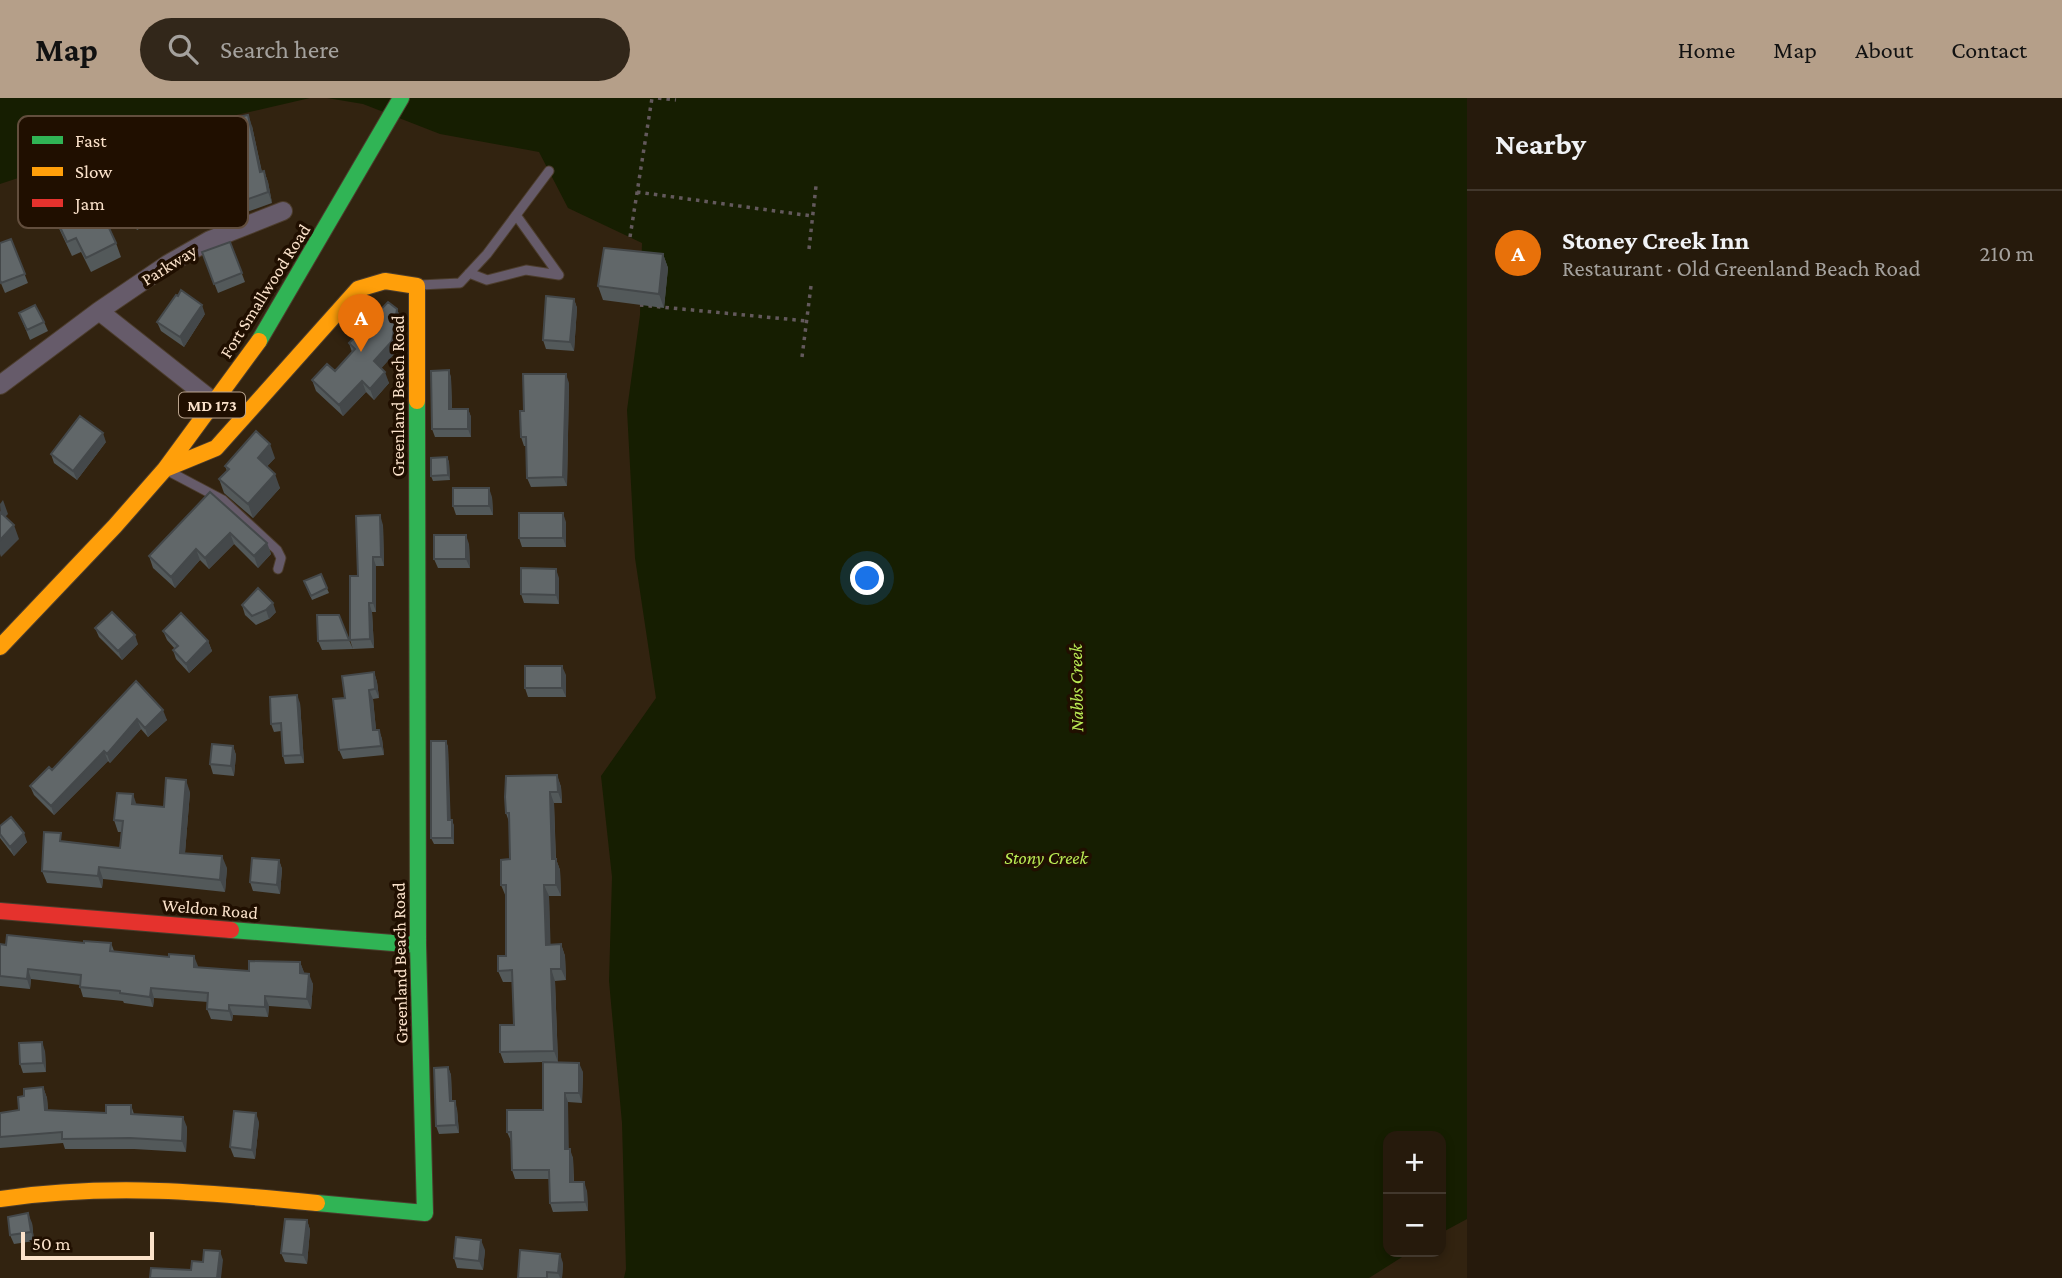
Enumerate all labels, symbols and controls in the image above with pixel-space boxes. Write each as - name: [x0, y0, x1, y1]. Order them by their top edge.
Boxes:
- search box: [140, 18, 630, 81]
- icon: search: [164, 30, 202, 68]
- text: Map: [35, 31, 98, 68]
- text: Search here: [220, 35, 339, 64]
- text: Home: [1678, 36, 1735, 63]
- text: Map: [1773, 36, 1817, 63]
- text: About: [1855, 36, 1913, 63]
- text: Contact: [1951, 36, 2027, 63]
- legend: [18, 116, 248, 228]
- text: Nearby: [1495, 127, 1586, 160]
- text: Fast: [75, 130, 107, 151]
- text: Slow: [75, 161, 112, 182]
- text: Jam: [73, 193, 105, 214]
- street label: Fort Smallwood Road: [216, 220, 315, 362]
- text: Stoney Creek Inn: [1562, 226, 1750, 255]
- street label: Parkway: [138, 240, 201, 290]
- text: A: [1511, 240, 1525, 266]
- text: 210 m: [1980, 240, 2034, 266]
- text: Restaurant · Old Greenland Beach Road: [1562, 255, 1921, 281]
- pin: A: [338, 294, 384, 352]
- street label: Greenland Beach Road: [388, 315, 408, 477]
- road number: MD 173: [179, 392, 245, 418]
- your location: [850, 561, 884, 595]
- water label: Nabbs Creek: [1065, 643, 1087, 732]
- water label: Stony Creek: [1004, 847, 1089, 868]
- street label: Greenland Beach Road: [389, 882, 411, 1044]
- street label: Weldon Road: [161, 895, 259, 923]
- map controls: [1383, 1131, 1446, 1257]
- button: +: [1383, 1131, 1446, 1194]
- button: −: [1383, 1194, 1446, 1257]
- scale bar: [21, 1229, 154, 1261]
- text: 50 m: [32, 1233, 71, 1254]

